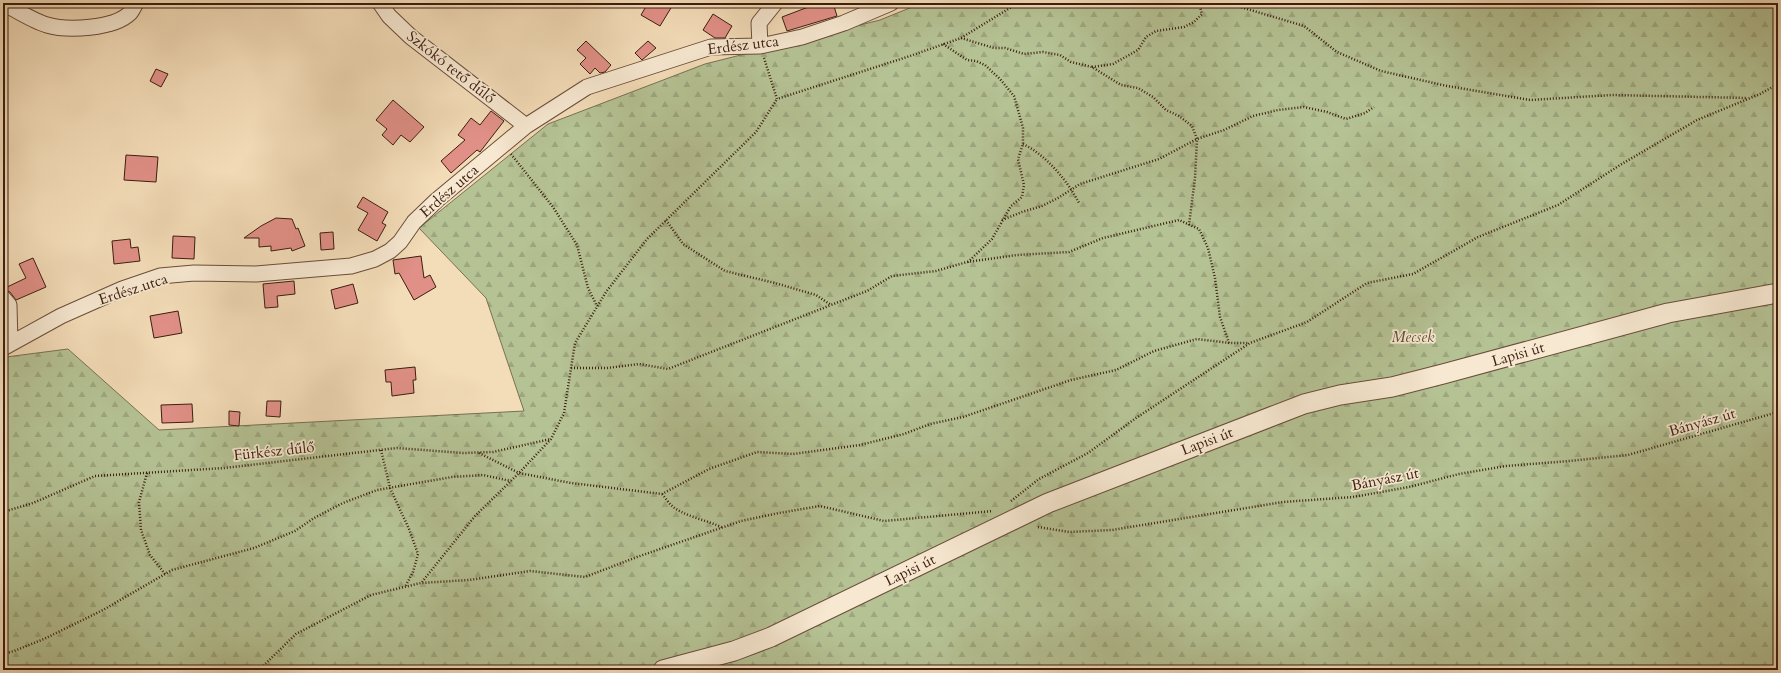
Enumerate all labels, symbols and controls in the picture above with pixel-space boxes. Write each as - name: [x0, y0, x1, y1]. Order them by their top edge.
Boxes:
- street label: Szkókó tető dűlő: [403, 26, 499, 108]
- street label: Erdész utca: [706, 31, 780, 59]
- street label: Erdész utca: [415, 160, 483, 222]
- street label: Erdész utca: [96, 268, 171, 310]
- park label: Mecsek: [1392, 327, 1435, 347]
- street label: Lapisi út: [1489, 337, 1547, 371]
- street label: Bányász út: [1666, 403, 1738, 441]
- street label: Lapisi út: [1178, 422, 1236, 460]
- street label: Fürkész dűlő: [233, 437, 315, 465]
- street label: Bányász út: [1350, 463, 1421, 495]
- street label: Lapisi út: [881, 549, 939, 591]

